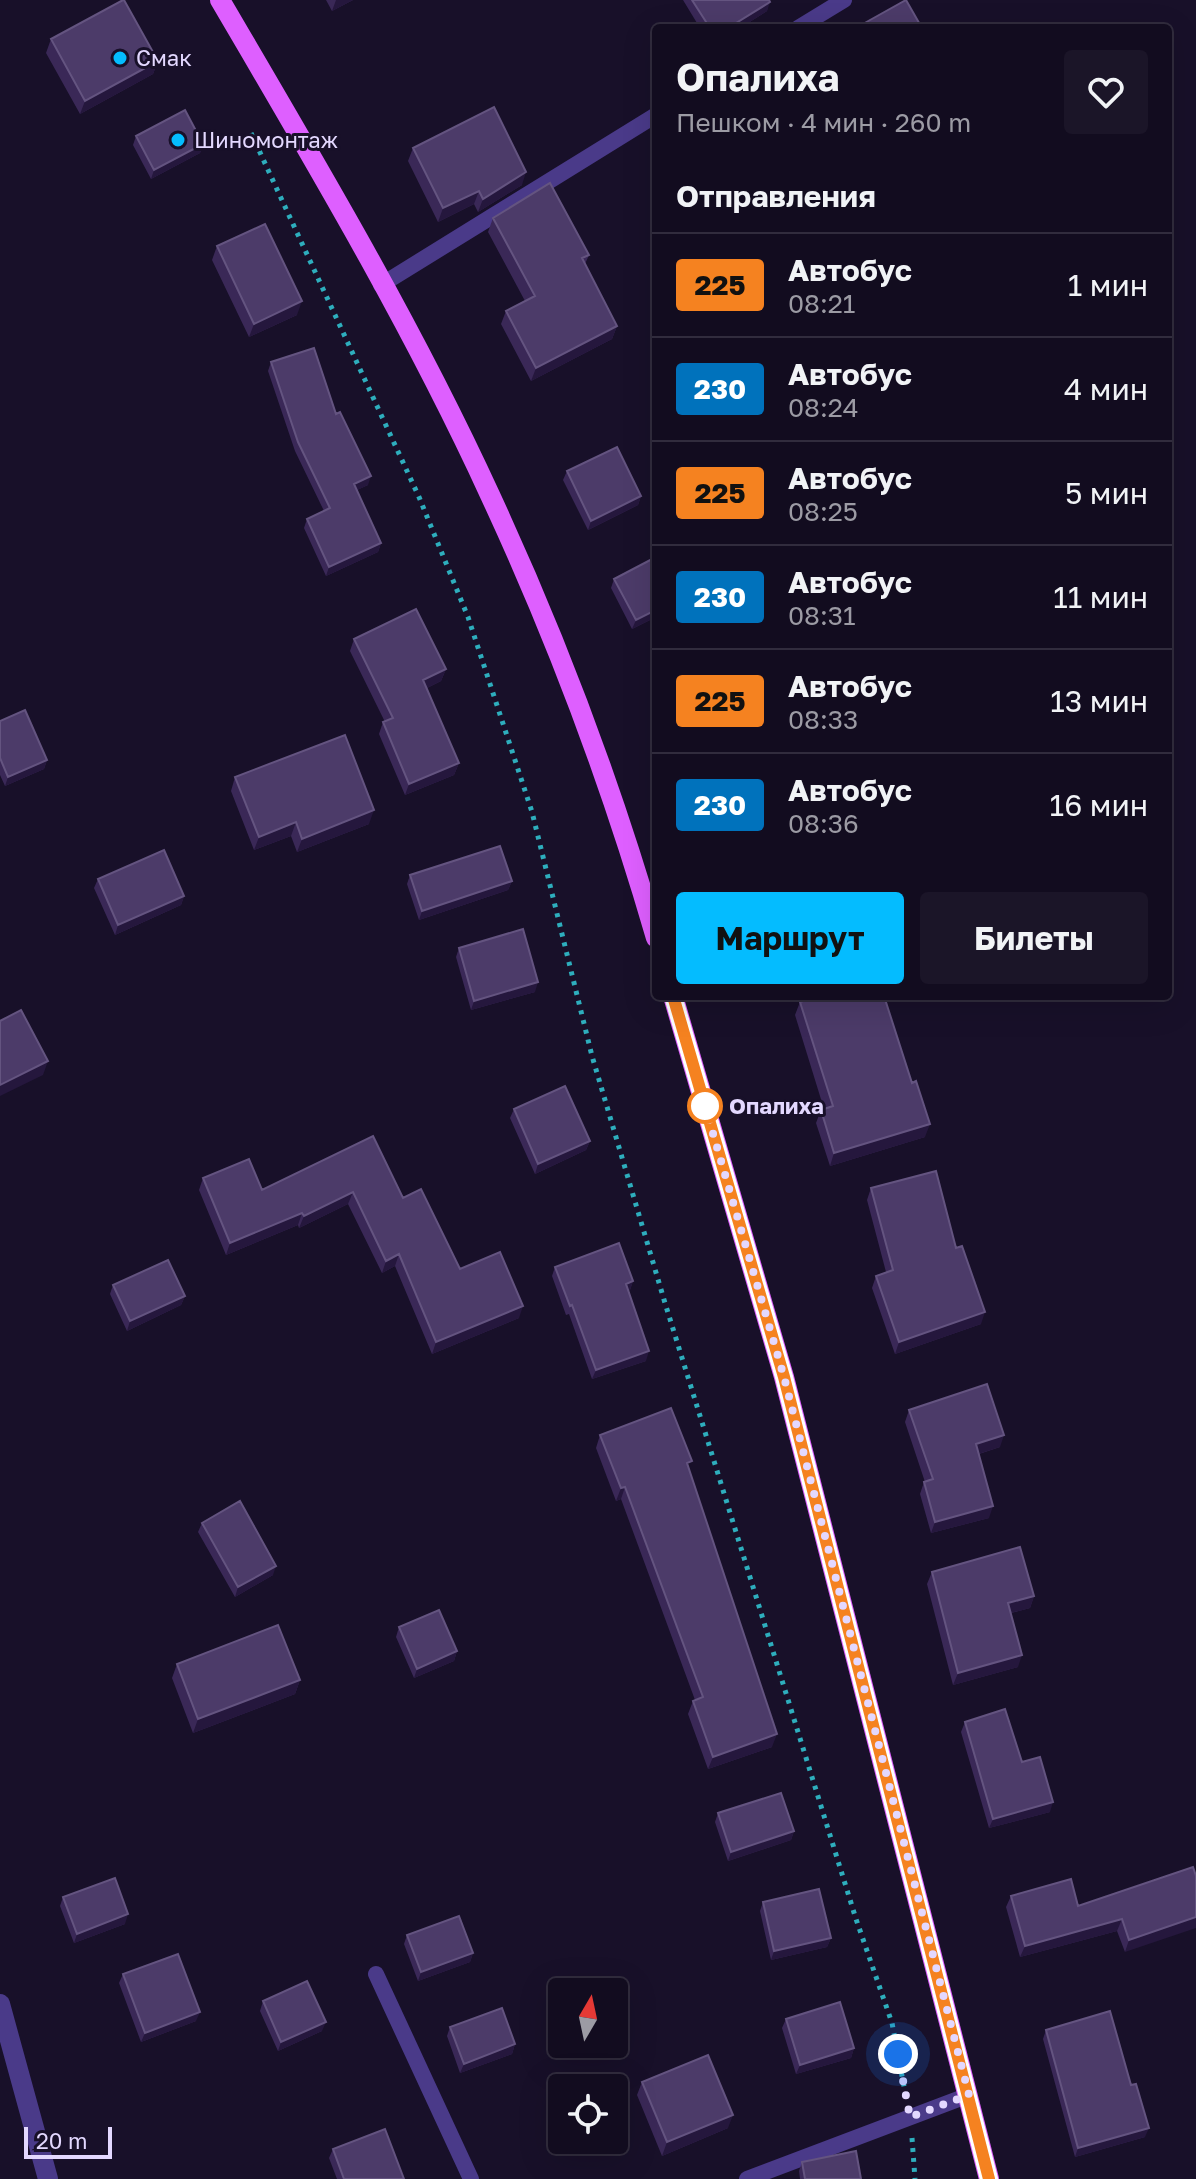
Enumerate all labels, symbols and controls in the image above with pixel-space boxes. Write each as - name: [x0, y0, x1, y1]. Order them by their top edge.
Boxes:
- place label: Смак: [136, 44, 192, 71]
- marker: Смак: [111, 49, 129, 67]
- button: heart: [1064, 50, 1148, 134]
- text: Опалиха: [676, 54, 840, 99]
- text: Пешком · 4 мин · 260 m: [676, 107, 971, 138]
- place label: Шиномонтаж: [194, 126, 339, 153]
- marker: Шиномонтаж: [169, 131, 187, 149]
- text: Отправления: [676, 178, 876, 214]
- text: Автобус: [788, 252, 912, 288]
- text: 1 мин: [1068, 267, 1148, 303]
- text: 225: [694, 268, 746, 301]
- text: 08:21: [788, 288, 855, 319]
- text: Автобус: [788, 356, 912, 392]
- text: 4 мин: [1064, 371, 1148, 407]
- text: 230: [694, 372, 746, 405]
- text: 08:24: [788, 392, 859, 423]
- text: Автобус: [788, 460, 912, 496]
- text: 5 мин: [1065, 475, 1148, 511]
- text: 225: [694, 476, 746, 509]
- text: 08:25: [788, 496, 858, 527]
- text: Автобус: [788, 564, 912, 600]
- text: 11 мин: [1053, 579, 1148, 615]
- text: 230: [694, 580, 746, 613]
- text: 08:31: [788, 600, 856, 631]
- text: Автобус: [788, 668, 912, 704]
- text: 13 мин: [1050, 683, 1148, 719]
- text: 225: [694, 684, 746, 717]
- text: 08:33: [788, 704, 858, 735]
- text: Автобус: [788, 772, 912, 808]
- text: 16 мин: [1050, 787, 1148, 823]
- text: 230: [694, 788, 746, 821]
- text: 08:36: [788, 808, 859, 839]
- button: Маршрут: [676, 892, 904, 984]
- button: Билеты: [920, 892, 1148, 984]
- marker: Опалиха: [688, 1089, 722, 1123]
- place label: Опалиха: [729, 1092, 824, 1119]
- north arrow: [548, 1978, 628, 2058]
- map controls: [548, 1978, 628, 2154]
- your location: [878, 2034, 918, 2074]
- button: locate: [548, 2074, 628, 2154]
- scale bar: [24, 2123, 112, 2159]
- text: 20 m: [36, 2127, 87, 2154]

